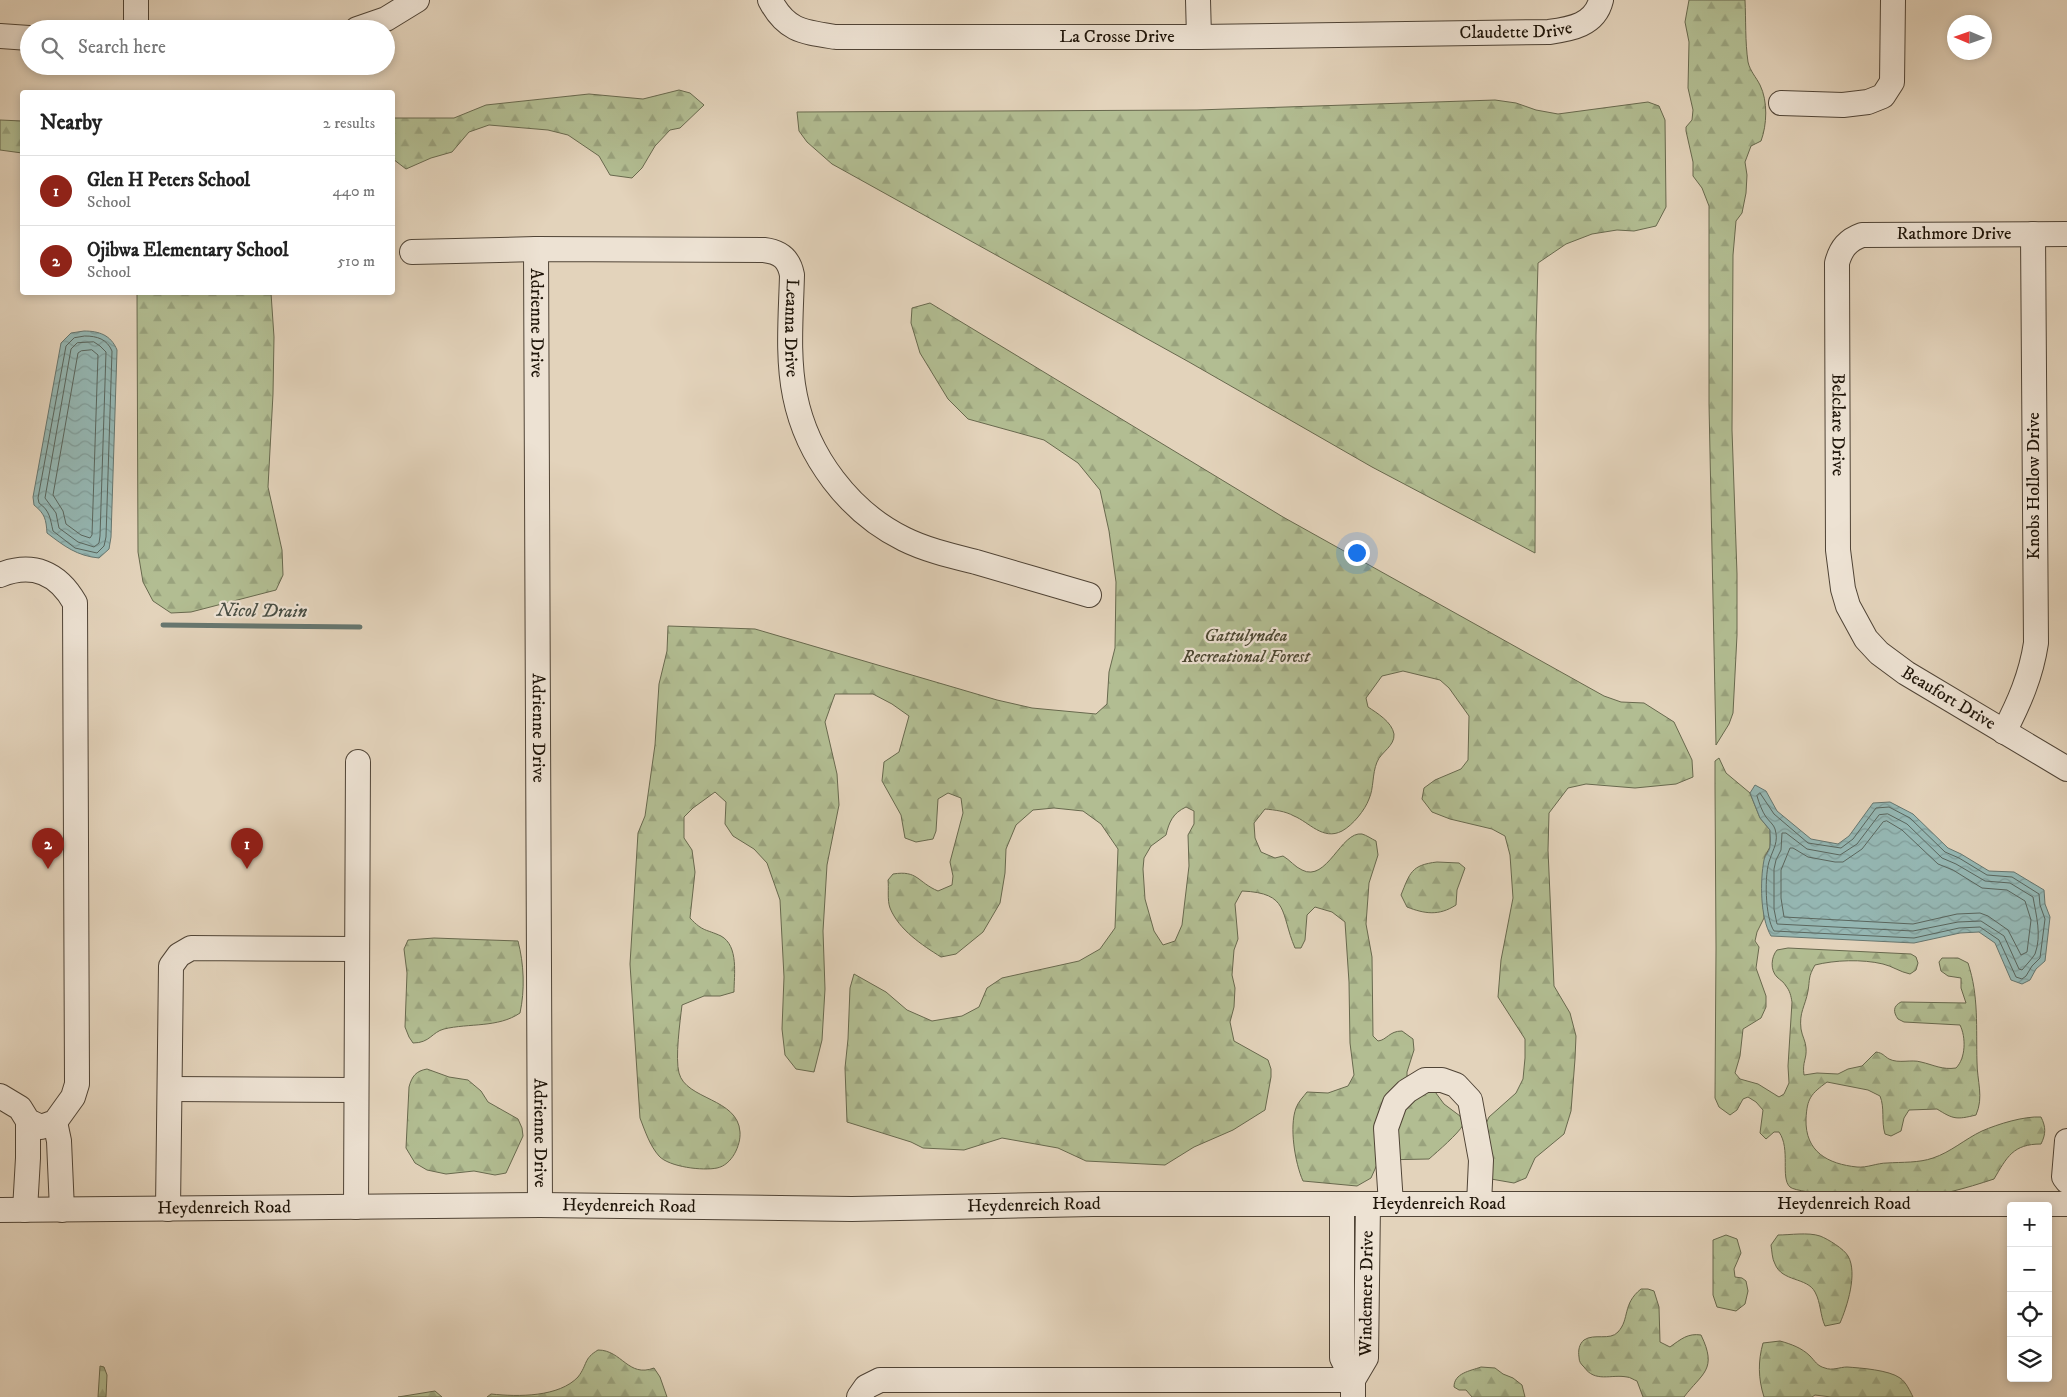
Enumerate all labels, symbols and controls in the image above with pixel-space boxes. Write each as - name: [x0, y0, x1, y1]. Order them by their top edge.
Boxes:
- north arrow: [1947, 15, 1992, 60]
- street label: Claudette Drive: [1459, 17, 1575, 44]
- search box: [20, 20, 395, 75]
- street label: La Crosse Drive: [1059, 26, 1175, 48]
- icon: search: [38, 34, 66, 62]
- text: Search here: [78, 36, 166, 59]
- text: Nearby: [40, 110, 102, 136]
- text: 2 results: [323, 113, 375, 133]
- text: Glen H Peters School: [87, 169, 250, 192]
- text: 1: [53, 181, 59, 201]
- text: 440 m: [333, 181, 375, 201]
- text: School: [87, 192, 131, 212]
- street label: Rathmore Drive: [1896, 223, 2012, 245]
- text: Ojibwa Elementary School: [87, 239, 288, 262]
- text: 2: [52, 251, 60, 271]
- text: 510 m: [337, 251, 375, 271]
- text: School: [87, 262, 131, 282]
- street label: Adrienne Drive: [525, 268, 548, 378]
- street label: Leanna Drive: [779, 278, 803, 378]
- street label: Belclare Drive: [1826, 373, 1849, 476]
- street label: Knobs Hollow Drive: [2023, 412, 2045, 560]
- your location: [1344, 540, 1370, 566]
- water label: Nicol Drain: [216, 599, 308, 623]
- park label: Gattulyndea Recreational Forest: [1181, 625, 1311, 668]
- street label: Beaufort Drive: [1897, 662, 2000, 735]
- street label: Adrienne Drive: [527, 673, 549, 783]
- pin: 2: [32, 828, 64, 869]
- pin: 1: [231, 828, 263, 869]
- street label: Adrienne Drive: [528, 1078, 551, 1188]
- street label: Heydenreich Road: [967, 1193, 1101, 1218]
- street label: Heydenreich Road: [1372, 1193, 1506, 1215]
- street label: Heydenreich Road: [1777, 1193, 1911, 1215]
- street label: Heydenreich Road: [562, 1194, 696, 1218]
- street label: Heydenreich Road: [157, 1196, 291, 1220]
- map controls: [2007, 1202, 2052, 1382]
- button: +: [2007, 1202, 2052, 1247]
- street label: Windemere Drive: [1355, 1230, 1379, 1358]
- button: −: [2007, 1247, 2052, 1292]
- button: locate: [2007, 1292, 2052, 1337]
- button: layers: [2007, 1337, 2052, 1382]

